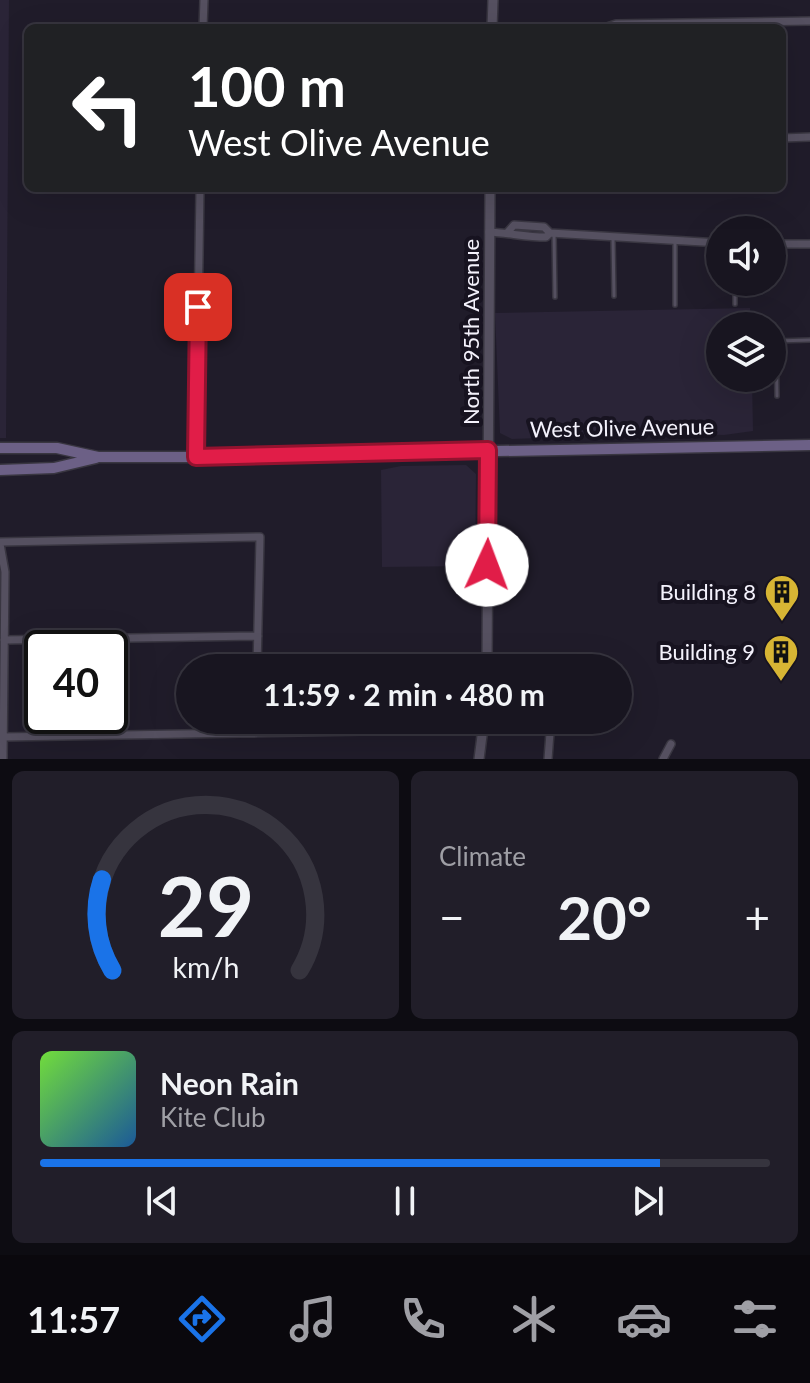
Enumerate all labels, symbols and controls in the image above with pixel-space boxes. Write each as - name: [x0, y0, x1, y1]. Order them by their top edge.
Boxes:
- text: 100 m: [188, 52, 346, 119]
- icon: left: [56, 56, 160, 160]
- text: West Olive Avenue: [188, 120, 490, 164]
- map controls: [706, 216, 786, 392]
- button: sound: [706, 216, 786, 296]
- street label: North 95th Avenue: [457, 239, 484, 425]
- pin: [164, 273, 232, 341]
- icon: arrive: [176, 285, 220, 329]
- button: layers: [706, 312, 786, 392]
- street label: West Olive Avenue: [530, 412, 714, 443]
- position arrow: [445, 523, 529, 607]
- building icon: Building 8: [763, 573, 801, 623]
- place label: Building 8: [660, 578, 756, 605]
- speed limit sign: 40: [24, 630, 128, 734]
- building icon: Building 9: [762, 633, 800, 683]
- place label: Building 9: [659, 638, 755, 665]
- text: 11:59 · 2 min · 480 m: [263, 676, 545, 712]
- text: Climate: [439, 840, 526, 872]
- text: 29: [157, 855, 254, 955]
- text: 20°: [557, 881, 652, 953]
- text: −: [439, 891, 465, 943]
- text: +: [744, 891, 770, 943]
- text: km/h: [172, 950, 239, 984]
- text: Neon Rain: [160, 1065, 299, 1101]
- text: Kite Club: [160, 1101, 266, 1133]
- icon: previous: [140, 1179, 184, 1223]
- icon: pause: [383, 1179, 427, 1223]
- icon: next: [626, 1179, 670, 1223]
- icon: directions: [174, 1291, 230, 1347]
- icon: music: [285, 1291, 341, 1347]
- icon: phone: [395, 1291, 451, 1347]
- icon: climate: [506, 1291, 562, 1347]
- icon: car: [616, 1291, 672, 1347]
- icon: filters: [727, 1291, 783, 1347]
- text: 11:57: [27, 1297, 120, 1341]

